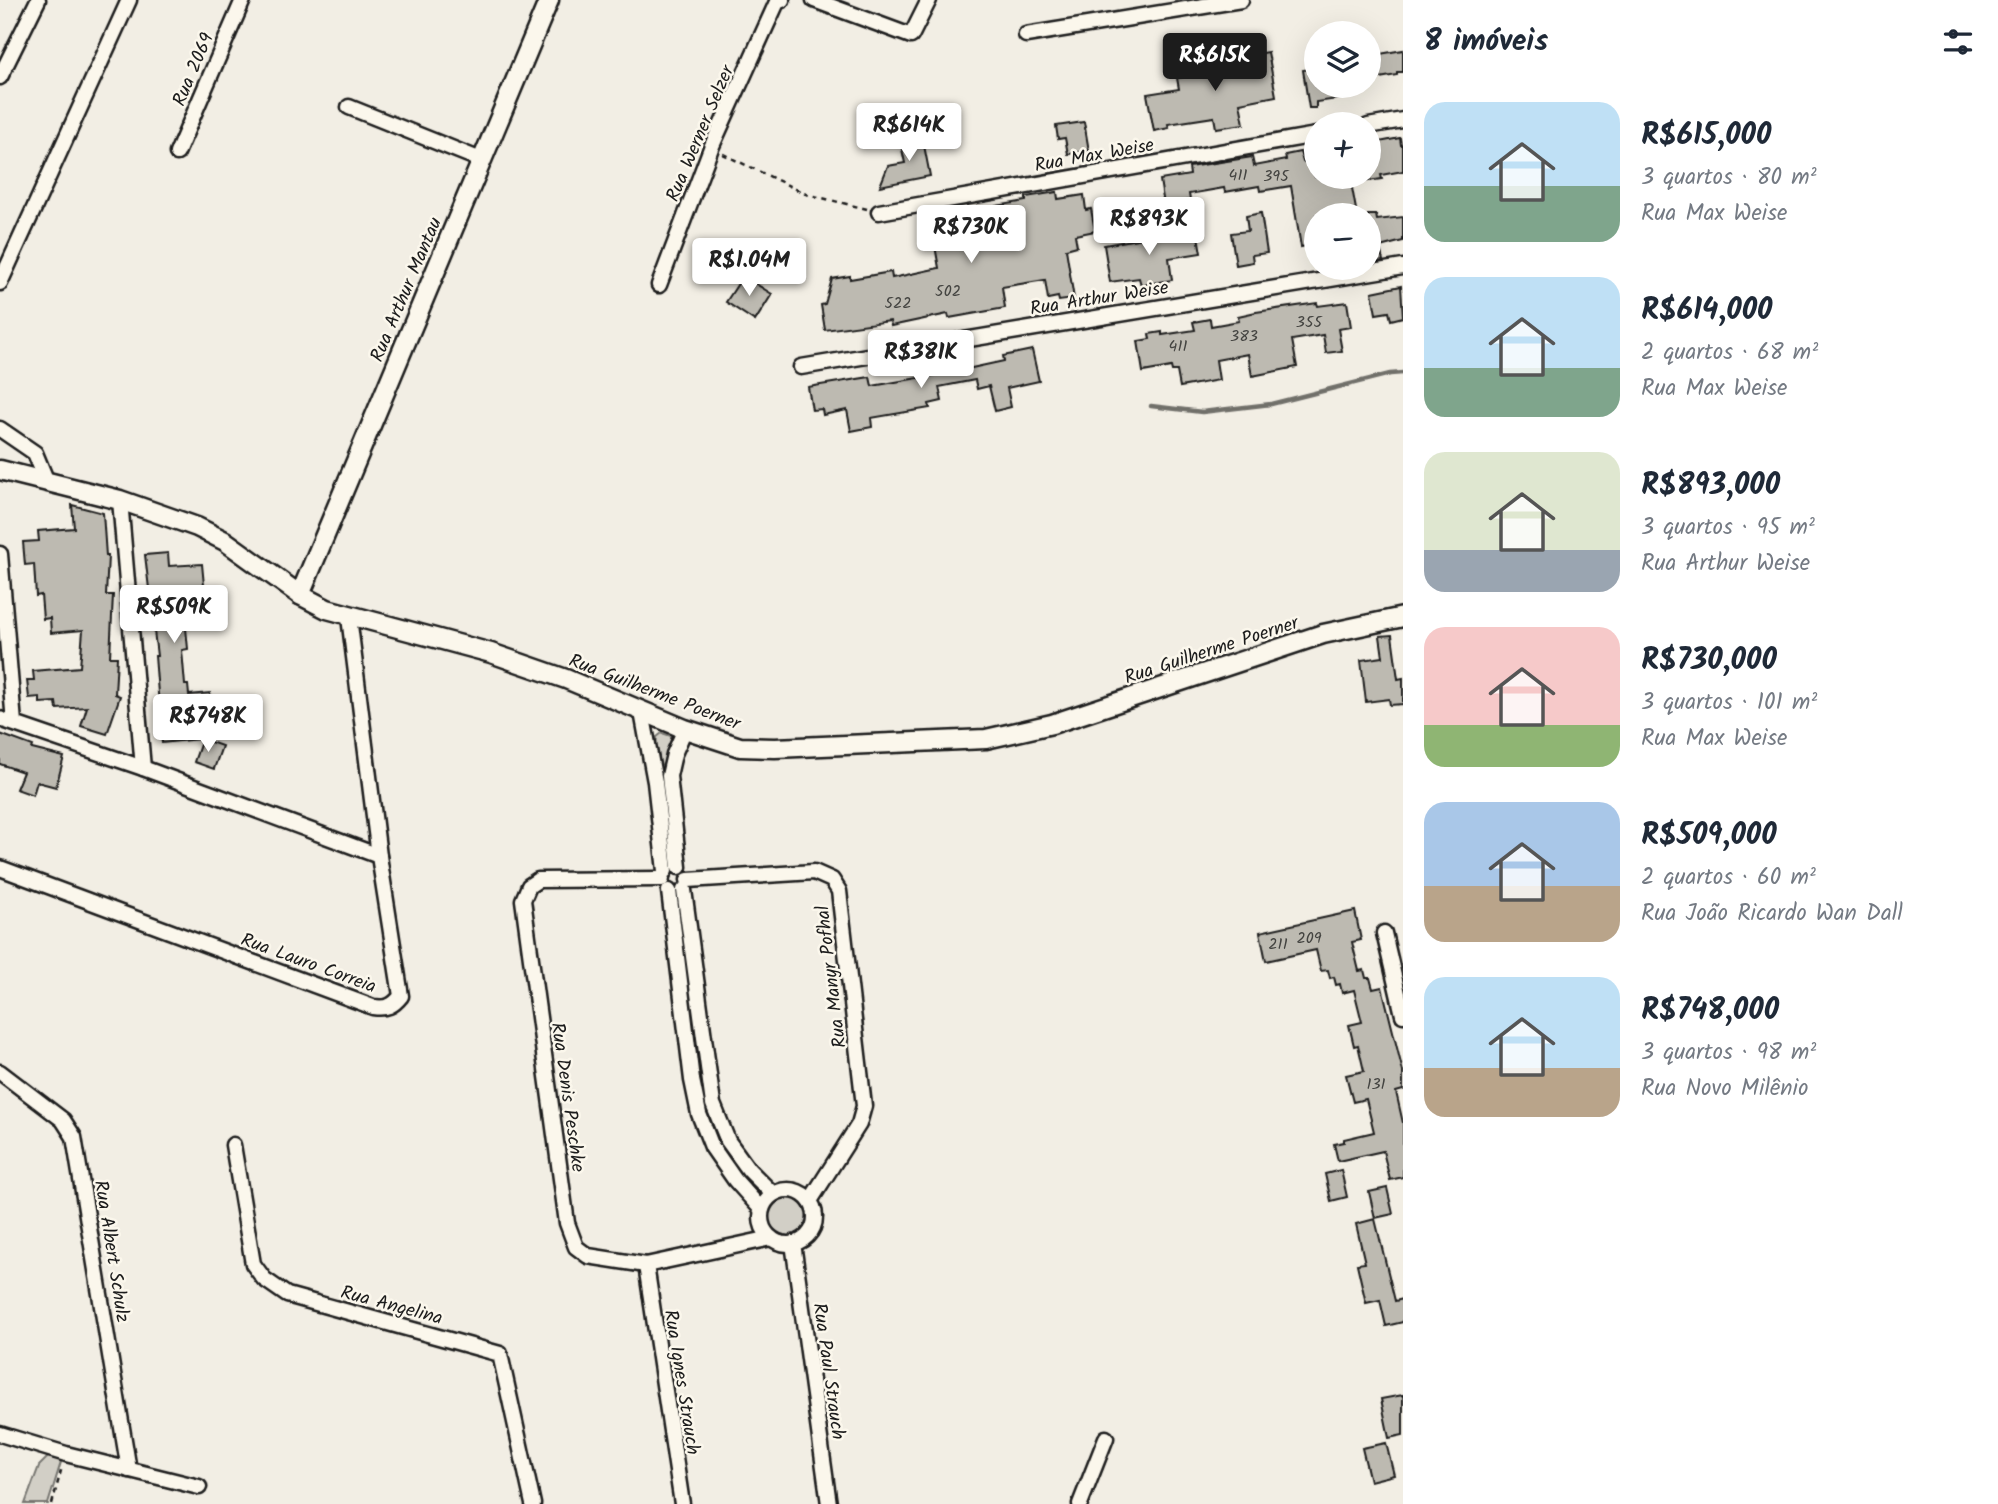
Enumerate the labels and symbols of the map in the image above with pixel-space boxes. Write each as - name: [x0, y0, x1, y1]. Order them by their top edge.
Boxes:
- street label: Rua 2069: [165, 28, 223, 111]
- pin: R$615K: [1158, 34, 1272, 93]
- street label: Rua Werner Selzer: [659, 59, 744, 207]
- pin: R$614K: [852, 104, 966, 163]
- street label: Rua Max Weise: [1032, 131, 1157, 181]
- house number: 411: [1229, 163, 1247, 188]
- house number: 395: [1263, 164, 1290, 189]
- pin: R$893K: [1092, 198, 1206, 257]
- pin: R$730K: [914, 205, 1028, 265]
- street label: Rua Arthur Mantau: [363, 213, 451, 367]
- pin: R$1.04M: [684, 238, 814, 298]
- street label: Rua Arthur Weise: [1028, 273, 1171, 325]
- house number: 502: [935, 279, 961, 304]
- house number: 522: [884, 291, 912, 316]
- house number: 355: [1296, 310, 1324, 335]
- house number: 383: [1230, 324, 1258, 349]
- pin: R$381K: [864, 330, 978, 390]
- house number: 411: [1169, 334, 1187, 359]
- pin: R$509K: [117, 586, 231, 645]
- street label: Rua Guilherme Poerner: [1121, 608, 1304, 693]
- street label: Rua Guilherme Poerner: [564, 646, 746, 740]
- pin: R$748K: [151, 694, 265, 754]
- street label: Rua Manyr Pofhal: [808, 903, 856, 1050]
- street label: Rua Lauro Correia: [236, 925, 380, 1002]
- house number: 209: [1296, 926, 1322, 951]
- house number: 211: [1268, 932, 1288, 957]
- street label: Rua Denis Peschke: [542, 1020, 592, 1175]
- house number: 131: [1366, 1072, 1386, 1097]
- street label: Rua Albert Schulz: [85, 1178, 137, 1325]
- street label: Rua Angelina: [337, 1278, 446, 1334]
- street label: Rua Paul Strauch: [804, 1301, 852, 1442]
- street label: Rua Ignes Strauch: [655, 1308, 707, 1457]

